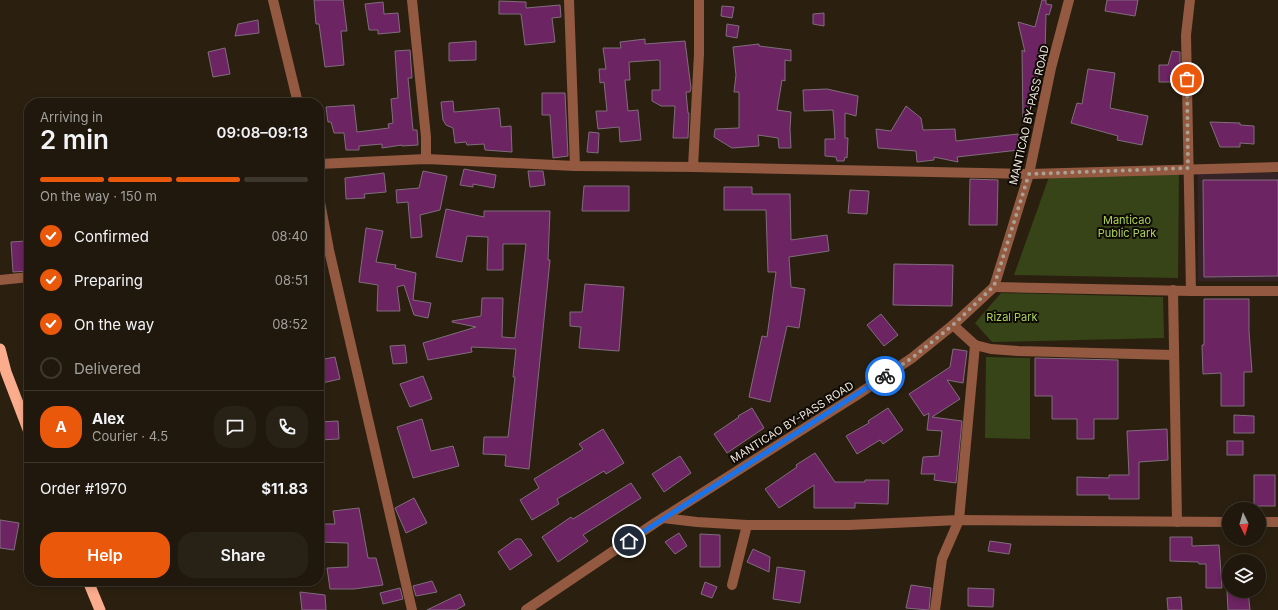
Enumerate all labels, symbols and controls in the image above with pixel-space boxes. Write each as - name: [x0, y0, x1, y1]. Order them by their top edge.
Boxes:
- street label: MANTICAO BY-PASS ROAD: [1006, 44, 1052, 186]
- pin: [1170, 62, 1204, 96]
- icon: bag: [1176, 68, 1198, 90]
- text: Arriving in: [40, 109, 103, 125]
- text: 09:08–09:13: [217, 123, 308, 142]
- text: 2 min: [40, 124, 109, 155]
- text: On the way · 150 m: [40, 188, 157, 204]
- park label: Manticao Public Park: [1098, 213, 1156, 240]
- icon: check: [40, 225, 62, 247]
- text: Confirmed: [74, 227, 149, 246]
- text: 08:40: [271, 228, 308, 244]
- icon: check: [40, 269, 62, 291]
- text: Preparing: [74, 271, 143, 290]
- text: 08:51: [275, 272, 308, 288]
- park label: Rizal Park: [986, 310, 1038, 324]
- icon: check: [40, 313, 62, 335]
- text: On the way: [74, 315, 154, 334]
- text: 08:52: [272, 316, 308, 332]
- courier: [865, 356, 905, 396]
- text: Delivered: [74, 359, 141, 378]
- icon: bike: [874, 365, 896, 387]
- street label: MANTICAO BY-PASS ROAD: [728, 378, 856, 466]
- button: chat: [214, 406, 256, 448]
- button: phone: [266, 406, 308, 448]
- text: Alex: [92, 409, 125, 428]
- text: A: [55, 417, 67, 436]
- text: Courier · 4.5: [92, 428, 168, 444]
- text: Order #1970: [40, 479, 127, 498]
- text: $11.83: [261, 479, 308, 498]
- north arrow: [1222, 502, 1266, 546]
- map controls: [1222, 502, 1266, 598]
- pin: [612, 524, 646, 558]
- icon: home: [618, 530, 640, 552]
- button: Help: [40, 532, 170, 578]
- button: Share: [178, 532, 308, 578]
- button: layers: [1222, 554, 1266, 598]

